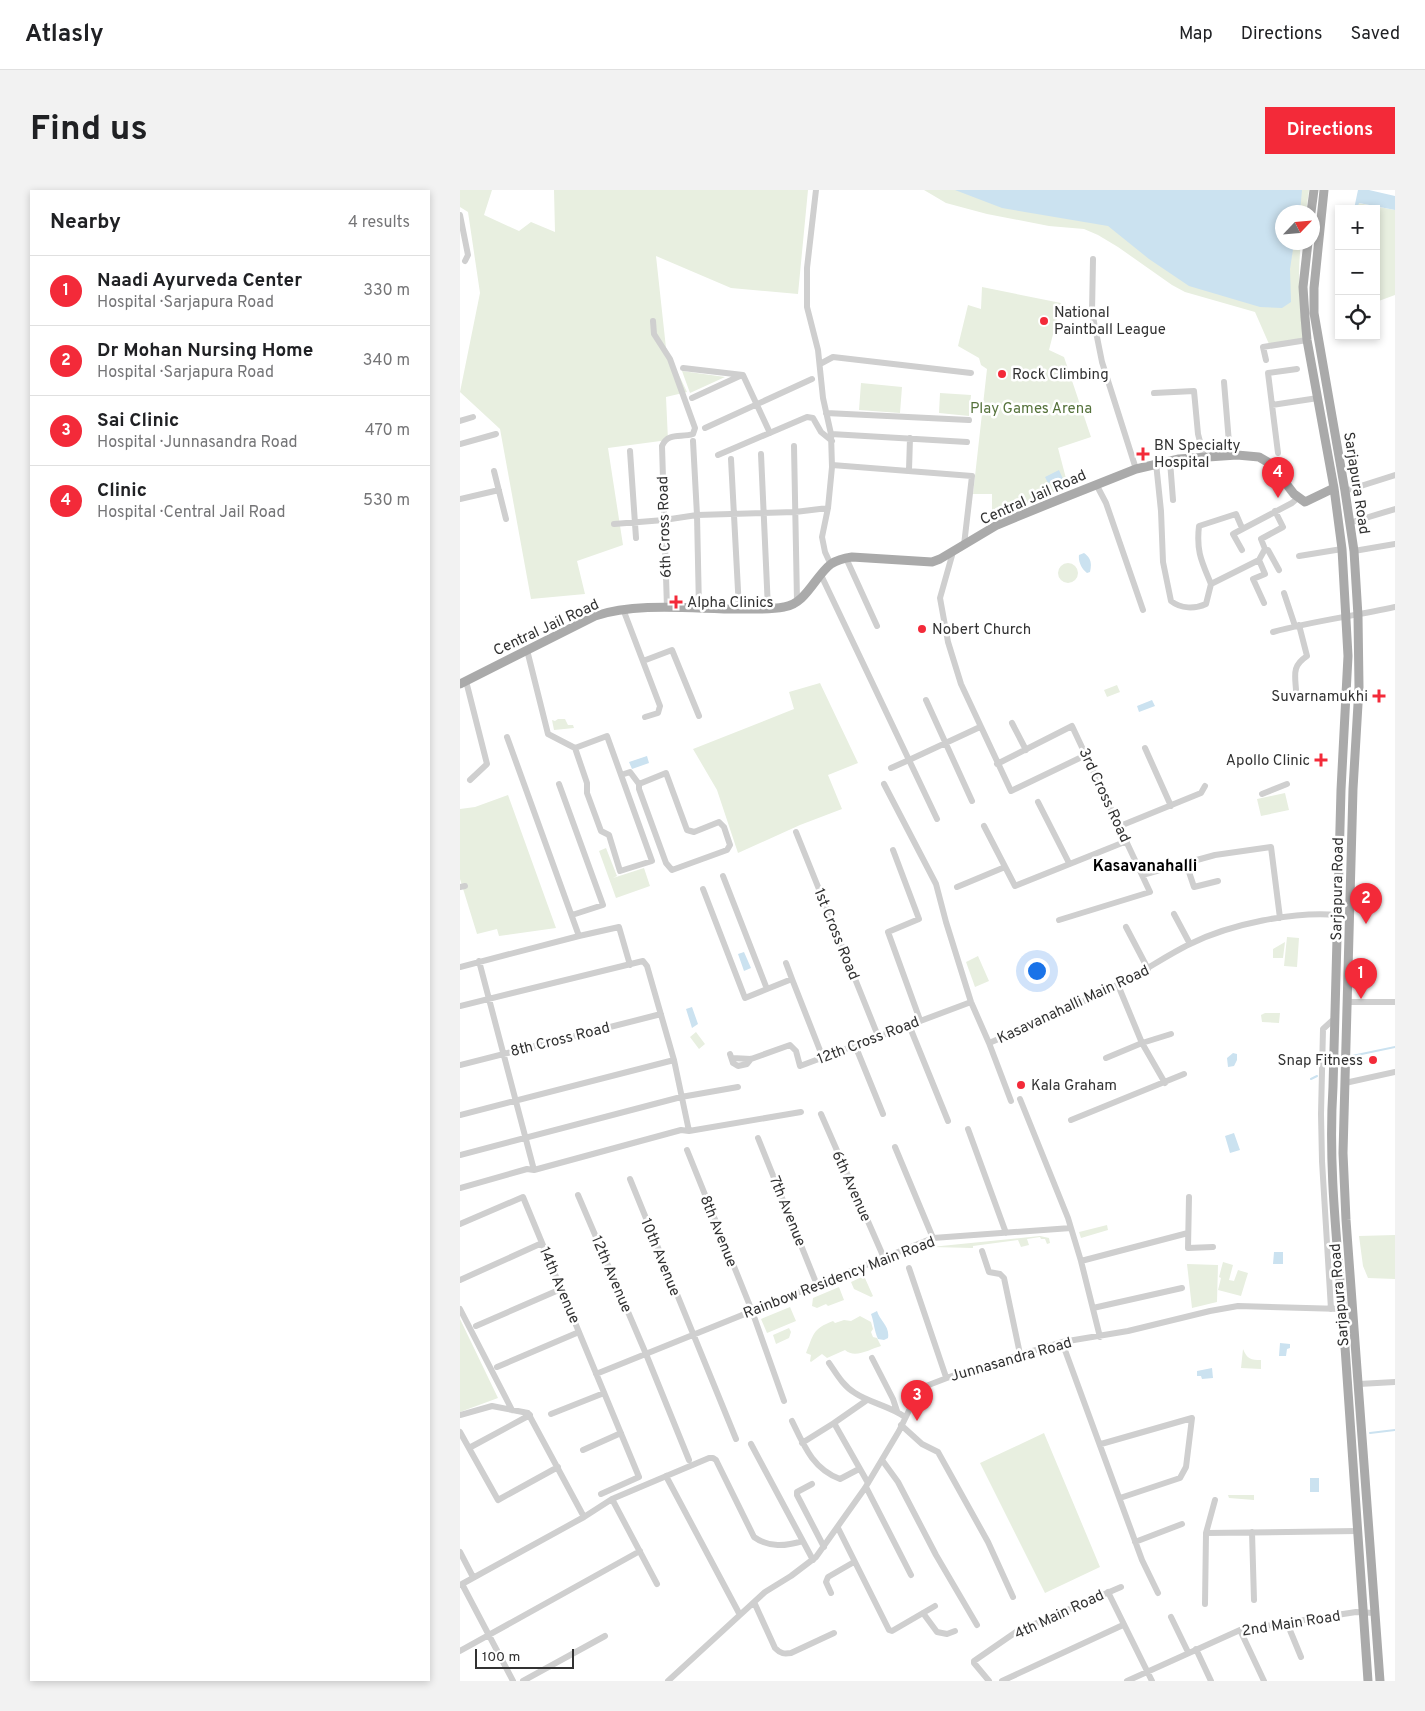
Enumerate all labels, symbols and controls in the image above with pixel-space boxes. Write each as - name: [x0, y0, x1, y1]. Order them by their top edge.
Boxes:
- text: Atlasly: [25, 20, 104, 50]
- text: Map: [1179, 23, 1213, 46]
- text: Directions: [1241, 23, 1323, 46]
- text: Saved: [1351, 23, 1400, 46]
- button: Directions: [1265, 107, 1395, 154]
- text: Find us: [30, 108, 148, 152]
- north arrow: [1275, 205, 1320, 250]
- map controls: [1335, 205, 1380, 340]
- button: +: [1335, 205, 1380, 250]
- text: Nearby: [50, 209, 121, 236]
- text: 4 results: [348, 213, 410, 233]
- button: −: [1335, 250, 1380, 295]
- text: Naadi Ayurveda Center: [97, 269, 302, 293]
- text: 1: [63, 281, 69, 301]
- text: 330 m: [363, 281, 410, 301]
- text: Hospital · Sarjapura Road: [97, 293, 274, 313]
- button: locate: [1335, 295, 1380, 340]
- place label: National Paintball League: [1054, 304, 1166, 340]
- marker: National Paintball League: [1038, 315, 1050, 327]
- text: Dr Mohan Nursing Home: [97, 339, 313, 363]
- text: 2: [61, 351, 71, 371]
- text: 340 m: [363, 351, 410, 371]
- text: Hospital · Sarjapura Road: [97, 363, 274, 383]
- place label: Rock Climbing: [1012, 366, 1109, 385]
- marker: Rock Climbing: [996, 368, 1008, 380]
- park label: Play Games Arena: [970, 400, 1092, 419]
- text: Sai Clinic: [97, 409, 179, 433]
- text: 3: [61, 421, 71, 441]
- text: 470 m: [365, 421, 410, 441]
- street label: Sarjapura Road: [1338, 431, 1373, 536]
- text: Hospital · Junnasandra Road: [97, 433, 298, 453]
- place label: BN Specialty Hospital: [1154, 437, 1240, 473]
- marker: BN Specialty Hospital: [1136, 447, 1150, 461]
- pin: 4: [1262, 457, 1294, 498]
- street label: Central Jail Road: [978, 466, 1090, 530]
- street label: 6th Cross Road: [654, 476, 677, 578]
- text: Clinic: [97, 479, 147, 503]
- text: 4: [61, 491, 71, 511]
- text: 530 m: [363, 491, 410, 511]
- text: Hospital · Central Jail Road: [97, 503, 285, 523]
- place label: Alpha Clinics: [687, 594, 774, 613]
- marker: Alpha Clinics: [669, 595, 683, 609]
- street label: Central Jail Road: [491, 596, 602, 661]
- place label: Nobert Church: [932, 621, 1031, 640]
- marker: Nobert Church: [916, 623, 928, 635]
- place label: Suvarnamukhi: [1271, 688, 1368, 707]
- marker: Suvarnamukhi: [1372, 689, 1386, 703]
- street label: 3rd Cross Road: [1073, 745, 1134, 846]
- place label: Apollo Clinic: [1226, 752, 1310, 771]
- marker: Apollo Clinic: [1314, 753, 1328, 767]
- street label: Sarjapura Road: [1328, 837, 1349, 941]
- district label: Kasavanahalli: [1093, 857, 1197, 877]
- pin: 2: [1350, 883, 1382, 924]
- street label: 1st Cross Road: [809, 886, 863, 983]
- your location: [1024, 958, 1050, 984]
- pin: 1: [1345, 958, 1377, 999]
- street label: Kasavanahalli Main Road: [994, 962, 1153, 1049]
- street label: 12th Cross Road: [815, 1013, 922, 1070]
- street label: 8th Cross Road: [509, 1019, 612, 1062]
- place label: Snap Fitness: [1277, 1052, 1363, 1071]
- marker: Snap Fitness: [1367, 1054, 1379, 1066]
- place label: Kala Graham: [1031, 1077, 1117, 1096]
- marker: Kala Graham: [1015, 1079, 1027, 1091]
- street label: 6th Avenue: [827, 1148, 875, 1225]
- street label: 7th Avenue: [764, 1174, 809, 1250]
- street label: 8th Avenue: [695, 1193, 741, 1270]
- street label: 10th Avenue: [635, 1216, 684, 1299]
- street label: 12th Avenue: [586, 1233, 635, 1316]
- street label: Rainbow Residency Main Road: [741, 1233, 938, 1324]
- street label: Sarjapura Road: [1327, 1243, 1354, 1347]
- street label: 14th Avenue: [534, 1244, 583, 1327]
- street label: Junnasandra Road: [948, 1334, 1074, 1387]
- pin: 3: [901, 1380, 933, 1421]
- street label: 4th Main Road: [1012, 1586, 1107, 1644]
- street label: 2nd Main Road: [1240, 1607, 1342, 1642]
- scale bar: [475, 1646, 574, 1669]
- text: 100 m: [482, 1649, 520, 1666]

